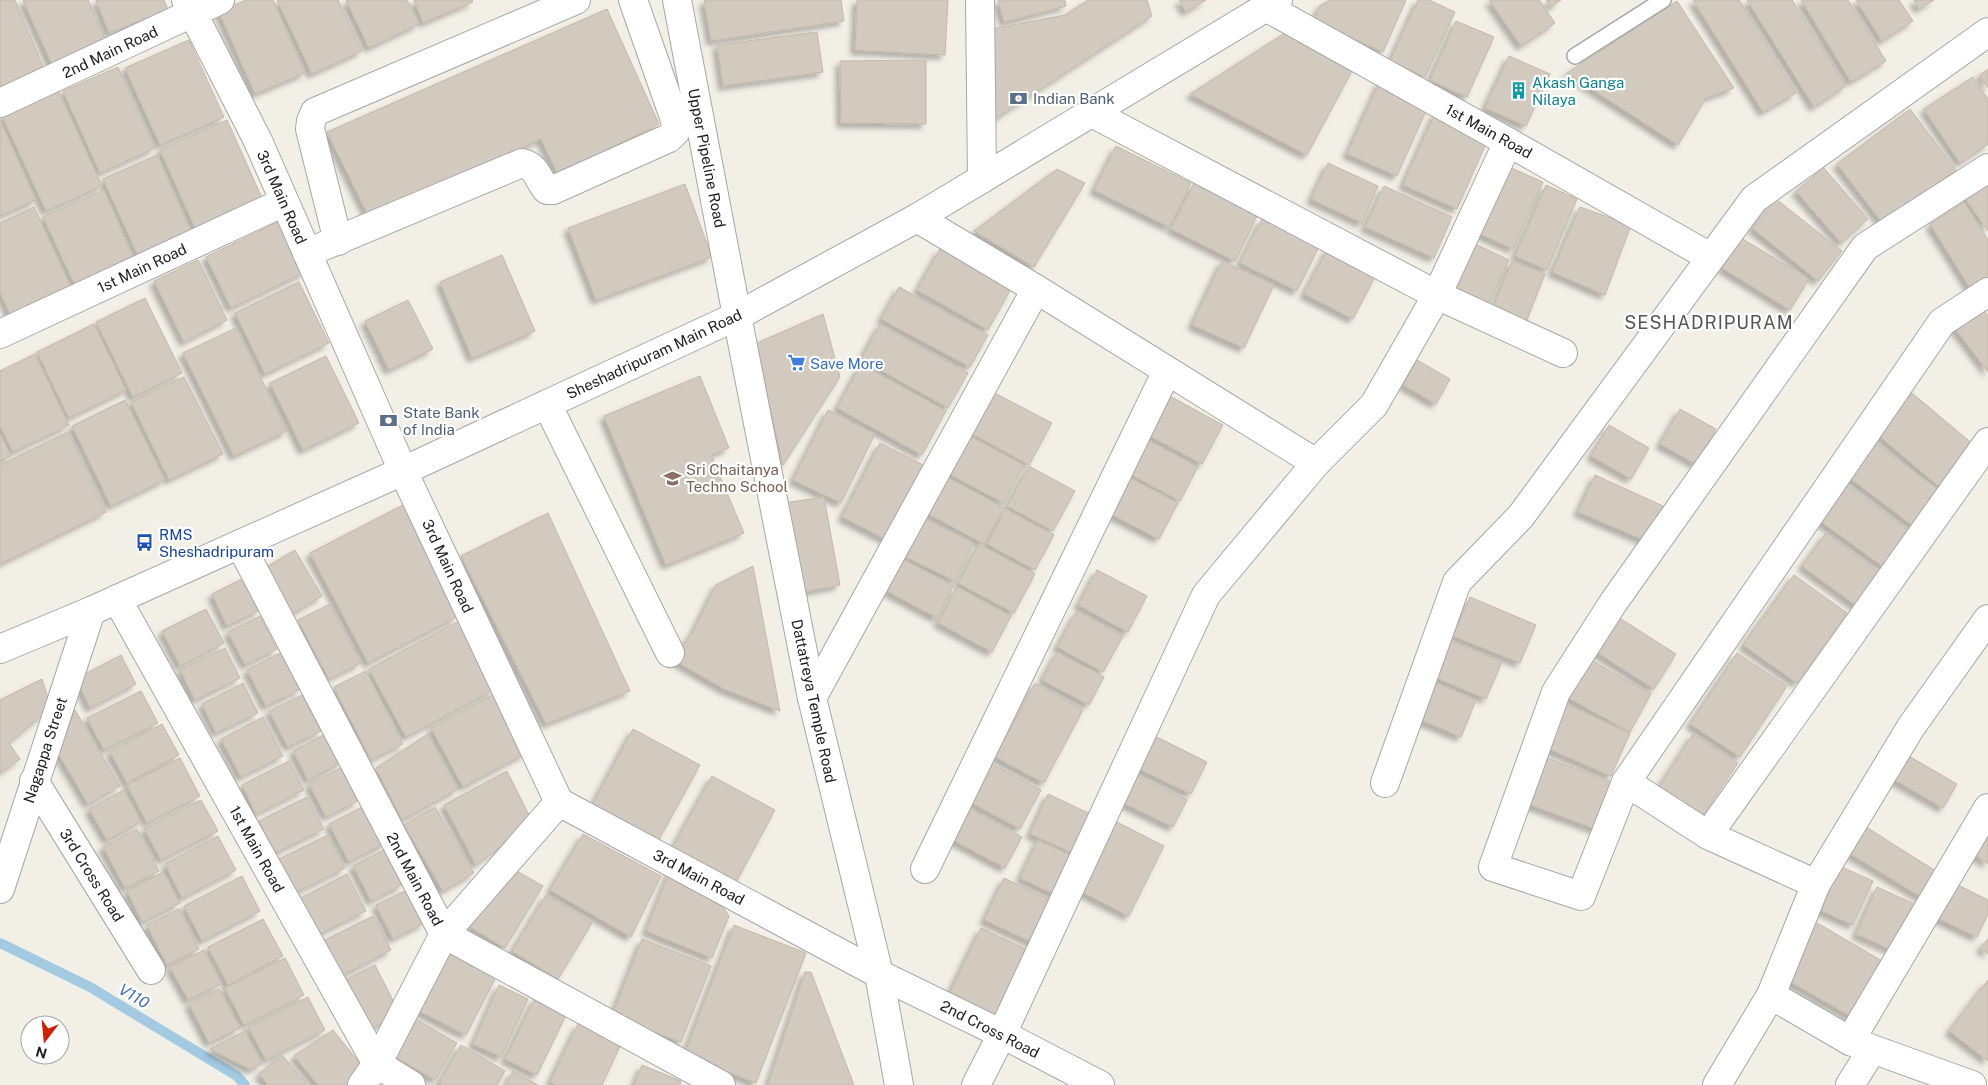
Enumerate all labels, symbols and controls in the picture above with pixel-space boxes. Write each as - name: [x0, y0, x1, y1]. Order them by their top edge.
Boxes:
- street label: 2nd Main Road: [60, 22, 160, 82]
- place label: Akash Ganga Nilaya: [1532, 74, 1624, 108]
- building icon: Akash Ganga Nilaya: [1508, 81, 1528, 101]
- street label: Upper Pipeline Road: [685, 87, 729, 229]
- bank icon: Indian Bank: [1009, 88, 1029, 108]
- place label: Indian Bank: [1033, 90, 1115, 107]
- street label: 1st Main Road: [1443, 100, 1535, 162]
- street label: 3rd Main Road: [254, 147, 310, 247]
- street label: 1st Main Road: [95, 240, 189, 296]
- street label: Sheshadripuram Main Road: [564, 306, 744, 402]
- district label: SESHADRIPURAM: [1624, 312, 1794, 333]
- supermarket icon: Save More: [786, 353, 806, 373]
- place label: Save More: [810, 355, 883, 372]
- place label: State Bank of India: [403, 404, 480, 438]
- bank icon: State Bank of India: [379, 411, 399, 431]
- place label: Sri Chaitanya Techno School: [686, 461, 788, 495]
- school or university icon: Sri Chaitanya Techno School: [662, 468, 682, 488]
- street label: 3rd Main Road: [419, 517, 477, 615]
- place label: RMS Sheshadripuram: [159, 526, 274, 560]
- bus stop icon: RMS Sheshadripuram: [135, 533, 155, 553]
- street label: Dattatreya Temple Road: [788, 618, 840, 784]
- street label: Nagappa Street: [20, 695, 70, 805]
- street label: 1st Main Road: [226, 803, 288, 895]
- street label: 3rd Cross Road: [57, 825, 127, 925]
- street label: 2nd Main Road: [383, 829, 447, 929]
- street label: 3rd Main Road: [650, 846, 748, 908]
- water label: V110: [115, 980, 153, 1013]
- street label: 2nd Cross Road: [938, 997, 1042, 1061]
- north arrow: [20, 1015, 70, 1065]
- text: N: [34, 1043, 49, 1062]

